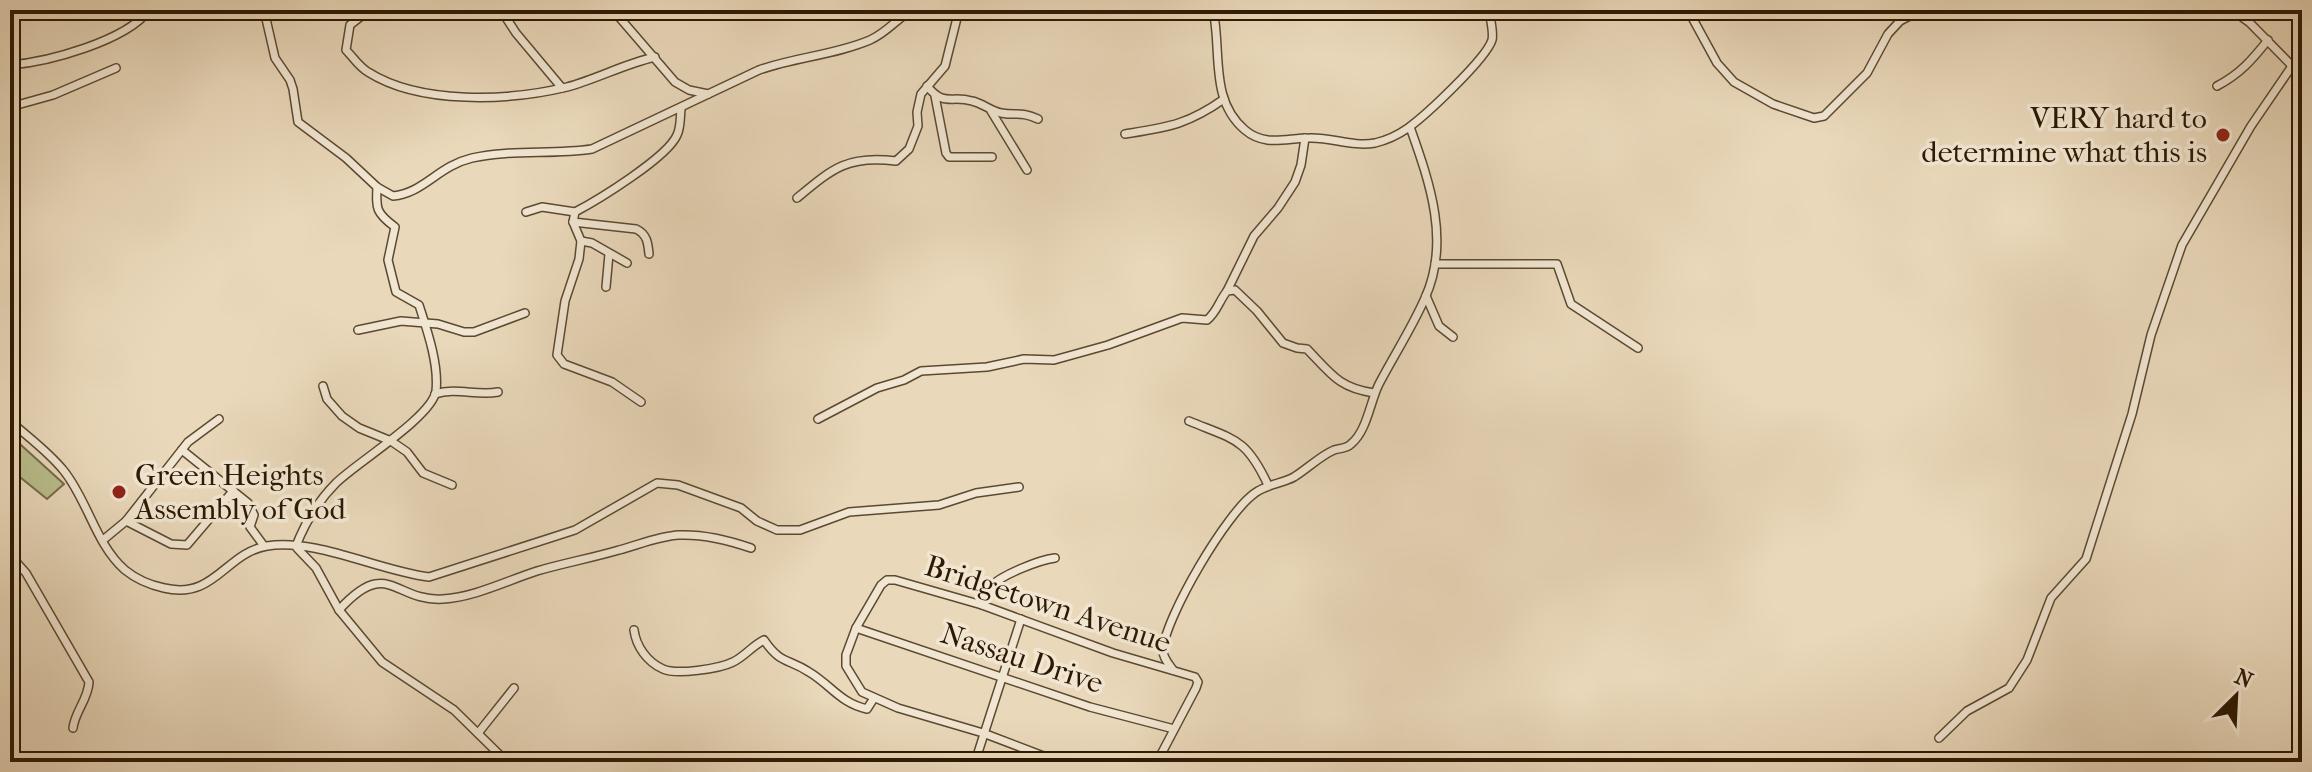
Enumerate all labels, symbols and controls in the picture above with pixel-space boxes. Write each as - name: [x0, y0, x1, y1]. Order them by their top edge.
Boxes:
- place label: VERY hard to determine what this is: [1921, 101, 2207, 170]
- marker: VERY hard to determine what this is: [2214, 126, 2232, 144]
- place label: Green Heights Assembly of God: [134, 458, 347, 527]
- marker: Green Heights Assembly of God: [110, 483, 128, 501]
- street label: Bridgetown Avenue: [920, 548, 1175, 661]
- street label: Nassau Drive: [936, 616, 1108, 701]
- north arrow: [2196, 656, 2276, 736]
- text: N: [2231, 663, 2257, 694]

